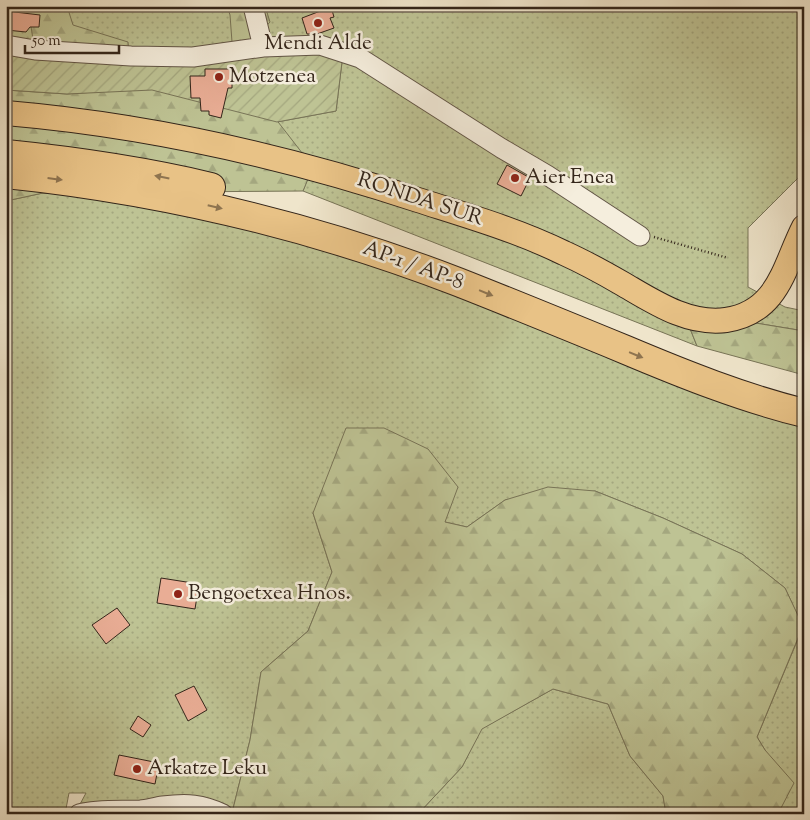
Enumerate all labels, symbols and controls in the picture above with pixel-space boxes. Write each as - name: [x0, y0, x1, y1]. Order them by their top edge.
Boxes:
- marker: Mendi Alde: [312, 17, 324, 29]
- scale bar: [25, 22, 119, 54]
- place label: Mendi Alde: [264, 29, 372, 59]
- text: 50 m: [31, 31, 61, 52]
- place label: Motzenea: [229, 62, 316, 92]
- marker: Motzenea: [213, 71, 225, 83]
- place label: Aier Enea: [525, 163, 615, 193]
- street label: RONDA SUR: [353, 166, 487, 234]
- one-way arrow: [153, 172, 169, 180]
- marker: Aier Enea: [509, 172, 521, 184]
- one-way arrow: [47, 175, 63, 183]
- one-way arrow: [207, 203, 222, 211]
- street label: AP-1 / AP-8: [358, 234, 468, 298]
- one-way arrow: [479, 289, 494, 297]
- one-way arrow: [629, 351, 644, 359]
- place label: Bengoetxea Hnos.: [188, 579, 351, 609]
- marker: Bengoetxea Hnos.: [172, 588, 184, 600]
- place label: Arkatze Leku: [147, 754, 267, 784]
- marker: Arkatze Leku: [131, 763, 143, 775]

